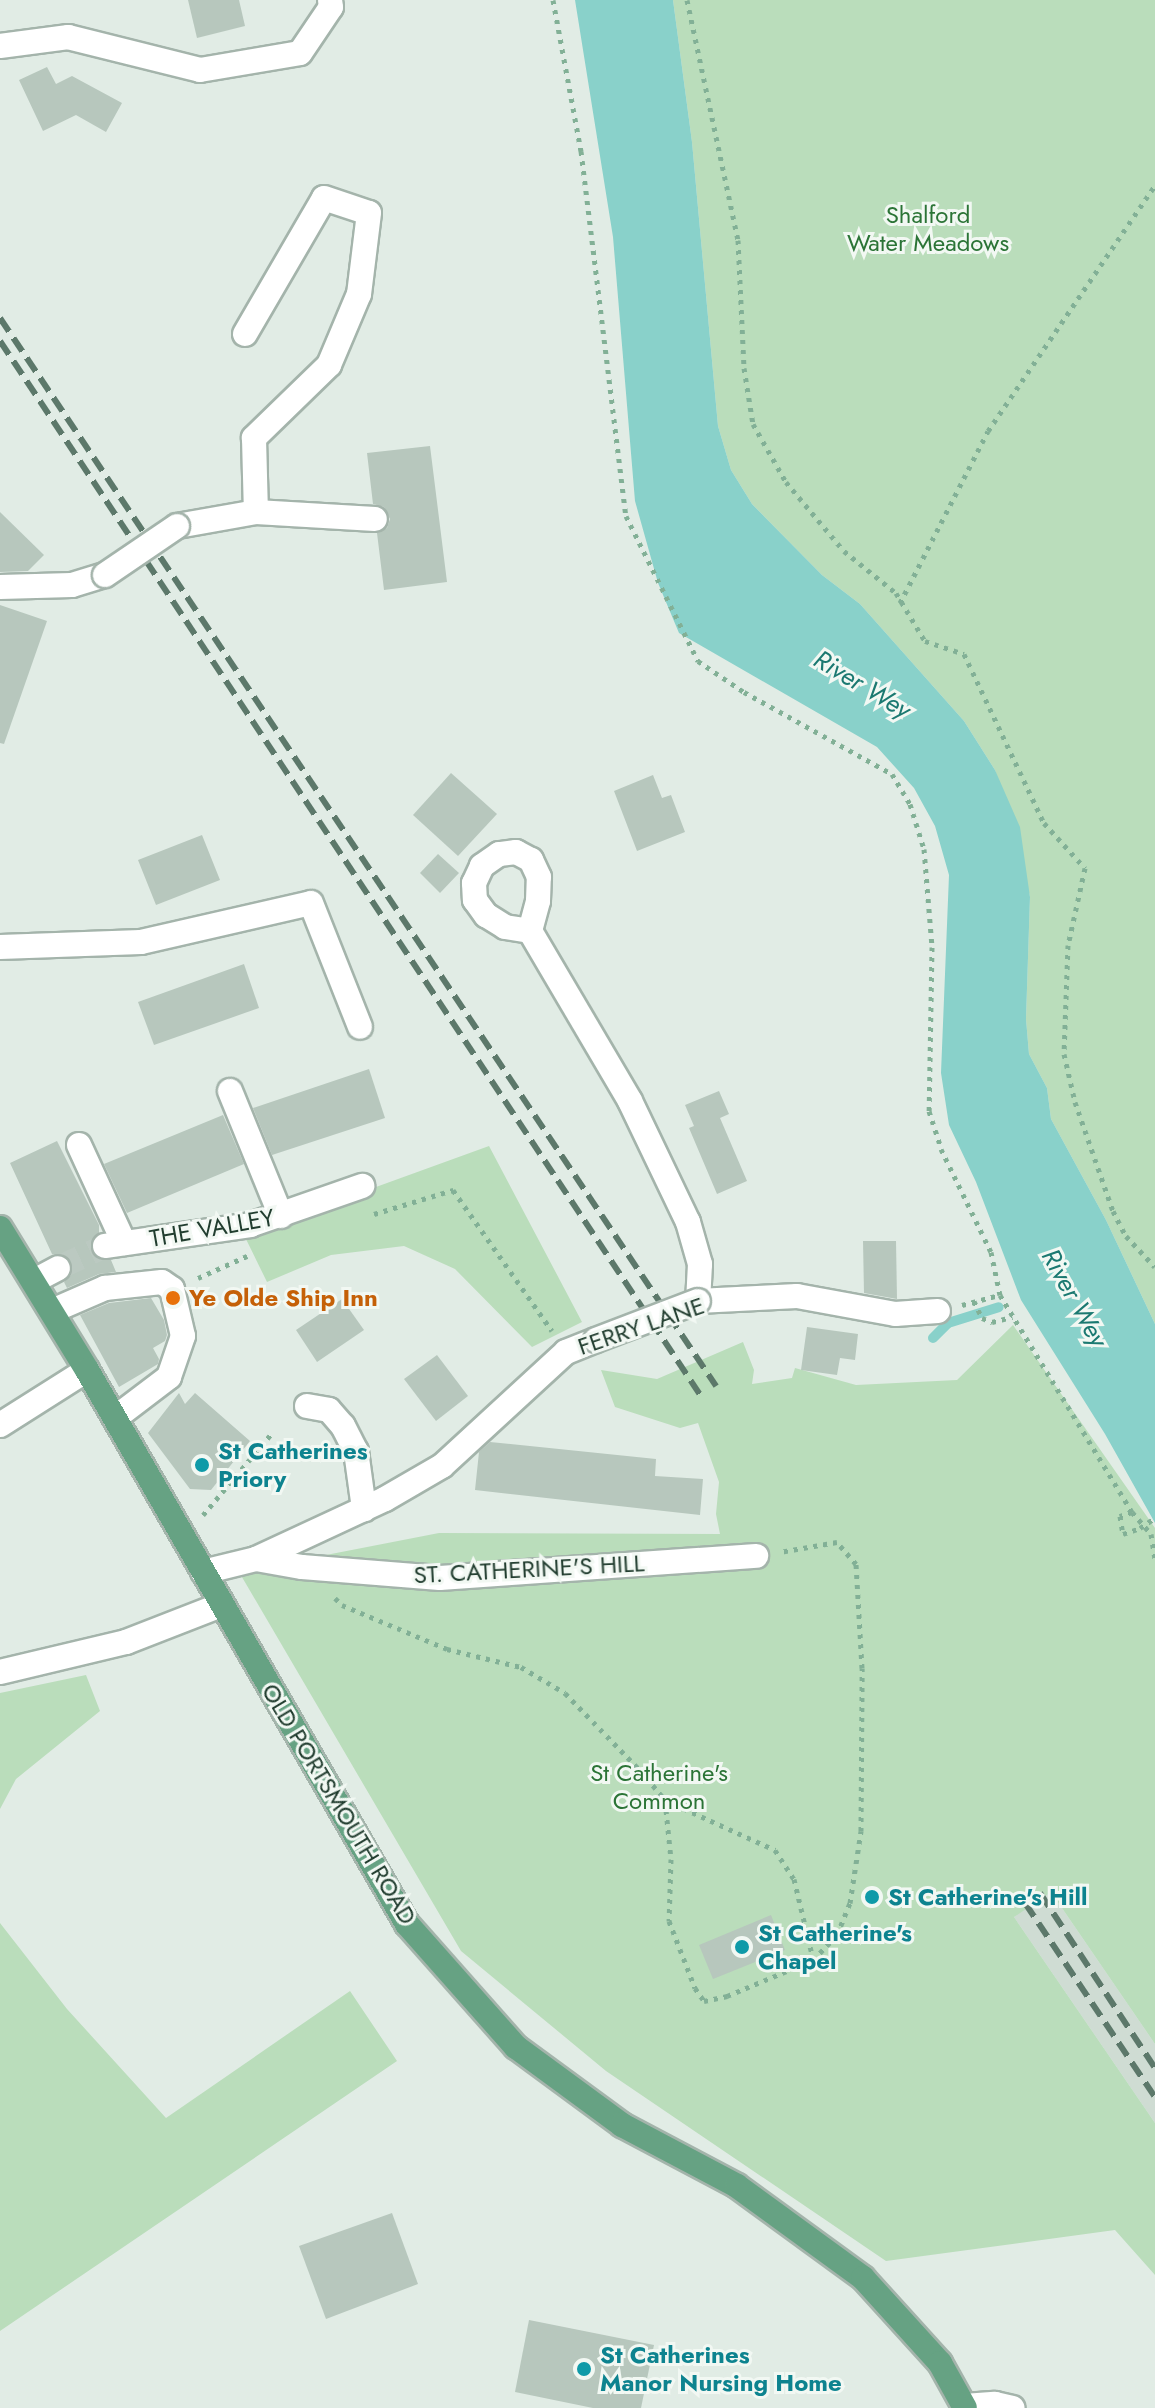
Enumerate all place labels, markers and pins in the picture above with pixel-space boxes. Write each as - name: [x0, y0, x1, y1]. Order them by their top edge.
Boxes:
- place label: Ye Olde Ship Inn: [189, 1284, 378, 1312]
- marker: Ye Olde Ship Inn: [164, 1289, 182, 1307]
- place label: St Catherines Priory: [218, 1437, 368, 1493]
- marker: St Catherines Priory: [193, 1456, 211, 1474]
- place label: St Catherine's Hill: [888, 1883, 1088, 1911]
- marker: St Catherine's Hill: [863, 1888, 881, 1906]
- place label: St Catherine's Chapel: [758, 1919, 912, 1975]
- marker: St Catherine's Chapel: [733, 1938, 751, 1956]
- place label: St Catherines Manor Nursing Home: [600, 2341, 842, 2397]
- marker: St Catherines Manor Nursing Home: [575, 2360, 593, 2378]

